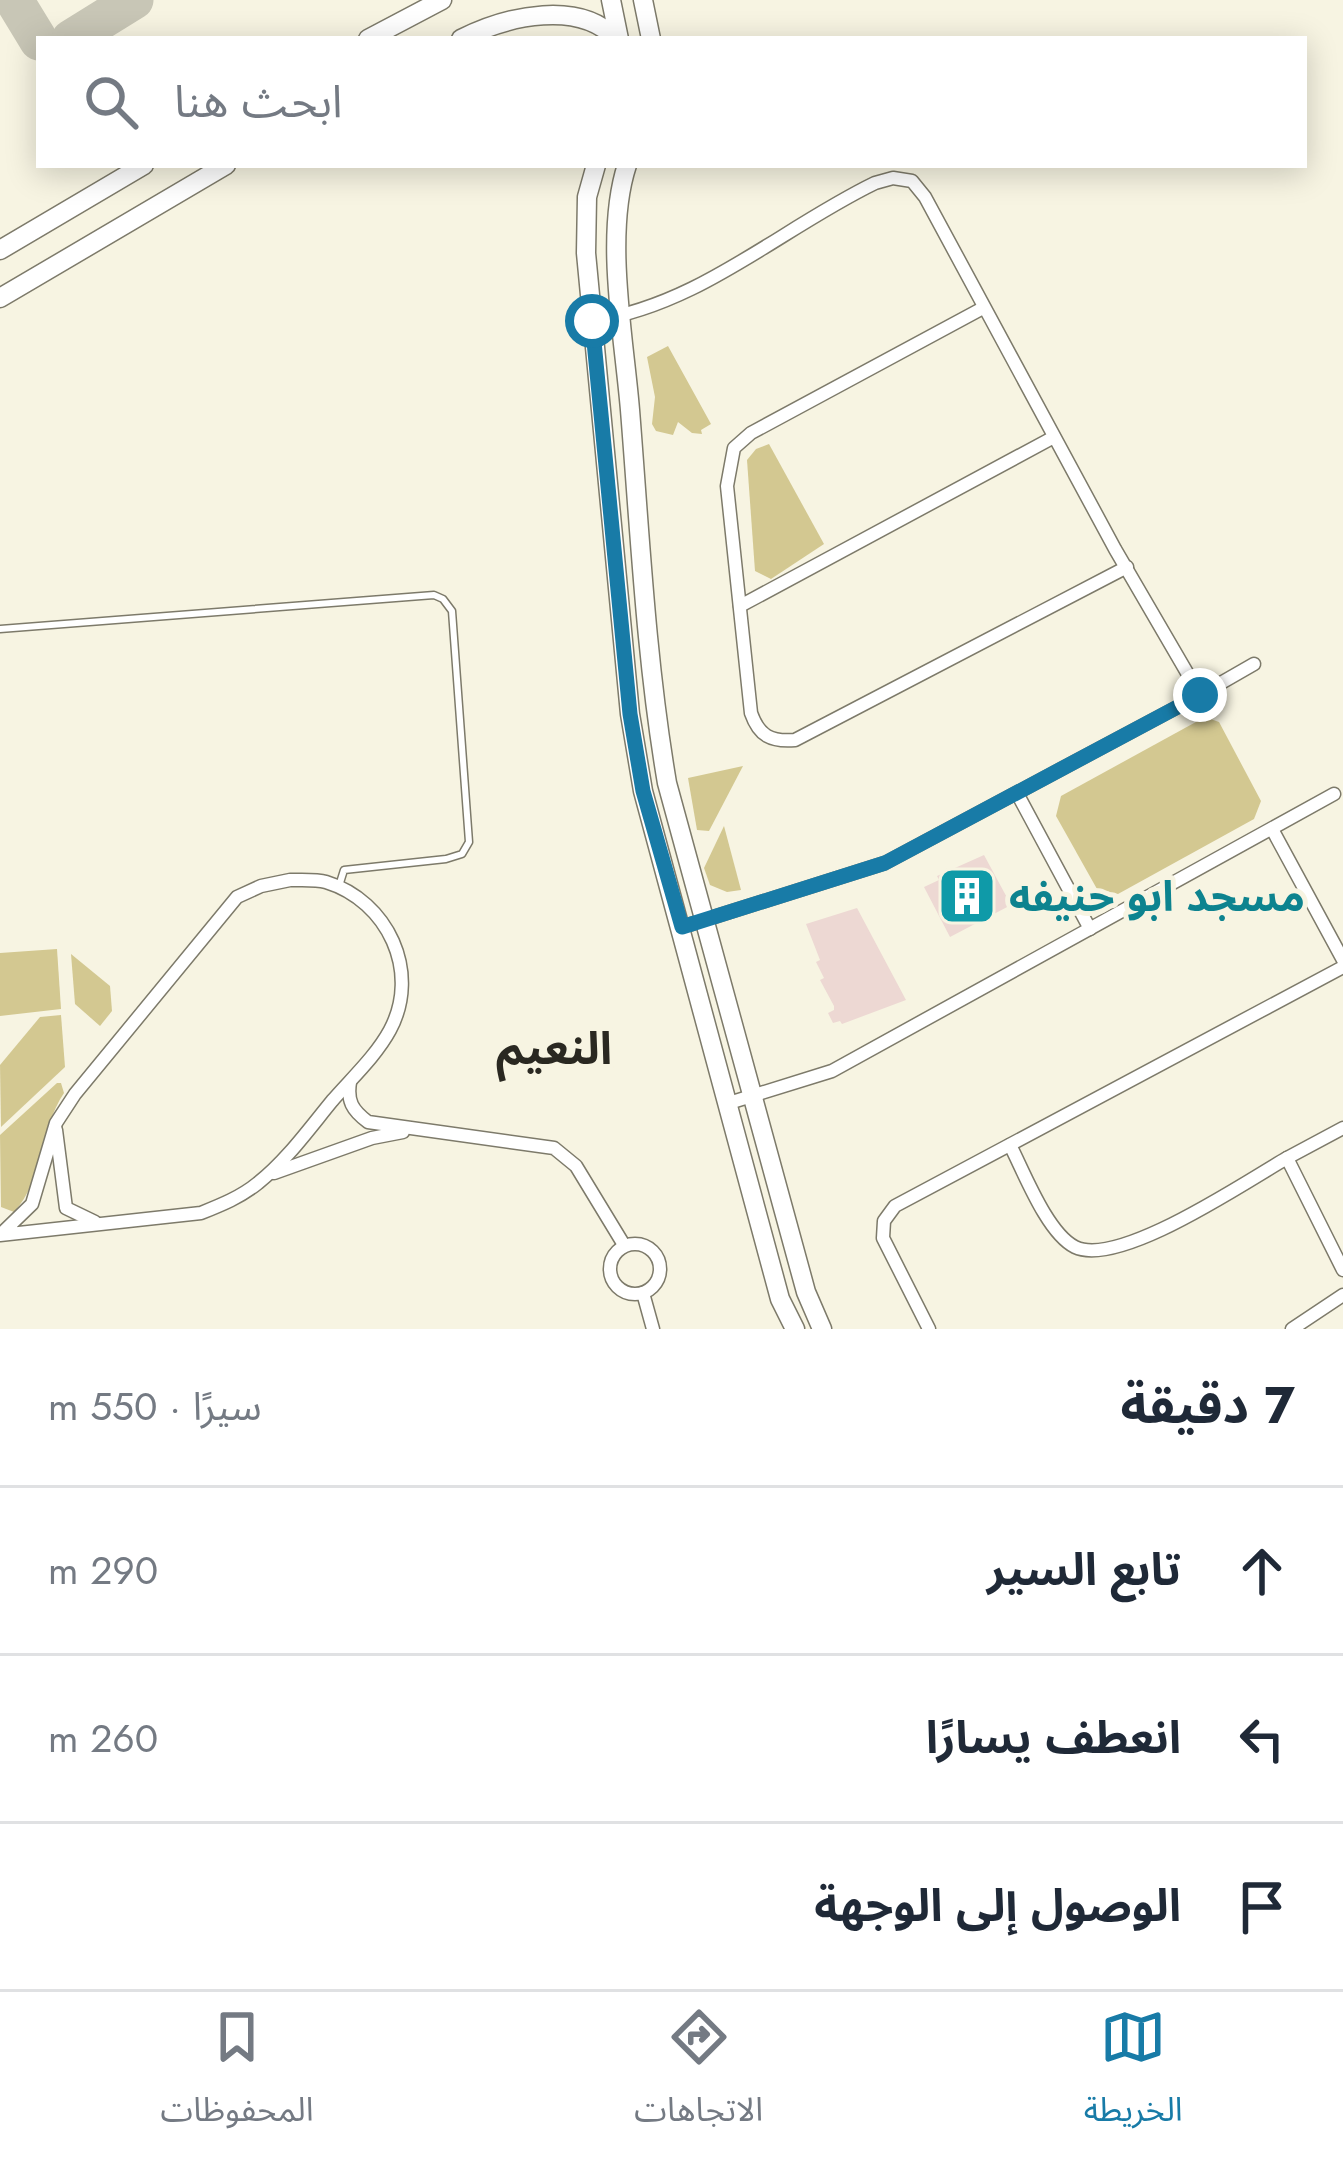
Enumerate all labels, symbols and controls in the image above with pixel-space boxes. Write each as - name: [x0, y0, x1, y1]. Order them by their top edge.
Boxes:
- search box: [36, 36, 1307, 168]
- icon: search: [78, 69, 144, 135]
- text: ابحث هنا: [174, 69, 343, 134]
- route start: [565, 294, 619, 348]
- route end: [1173, 668, 1227, 722]
- building icon: مسجد ابو حنيفه: [936, 865, 998, 927]
- place label: مسجد ابو حنيفه: [1009, 866, 1305, 927]
- district label: النعيم: [496, 1016, 612, 1082]
- text: 7 دقيقة: [1121, 1368, 1295, 1442]
- text: سيرًا · 550 m: [48, 1378, 262, 1435]
- text: تابع السير: [987, 1537, 1181, 1602]
- icon: ahead: [1229, 1538, 1295, 1604]
- text: 290 m: [48, 1542, 158, 1599]
- text: انعطف يسارًا: [926, 1705, 1181, 1770]
- icon: left: [1229, 1706, 1295, 1772]
- text: 260 m: [48, 1710, 158, 1767]
- text: الوصول إلى الوجهة: [814, 1873, 1181, 1938]
- icon: arrive: [1229, 1874, 1295, 1940]
- tab: المحفوظات: [160, 2004, 314, 2145]
- tab: الاتجاهات: [634, 2004, 763, 2145]
- tab: الخريطة: [1084, 2004, 1183, 2145]

